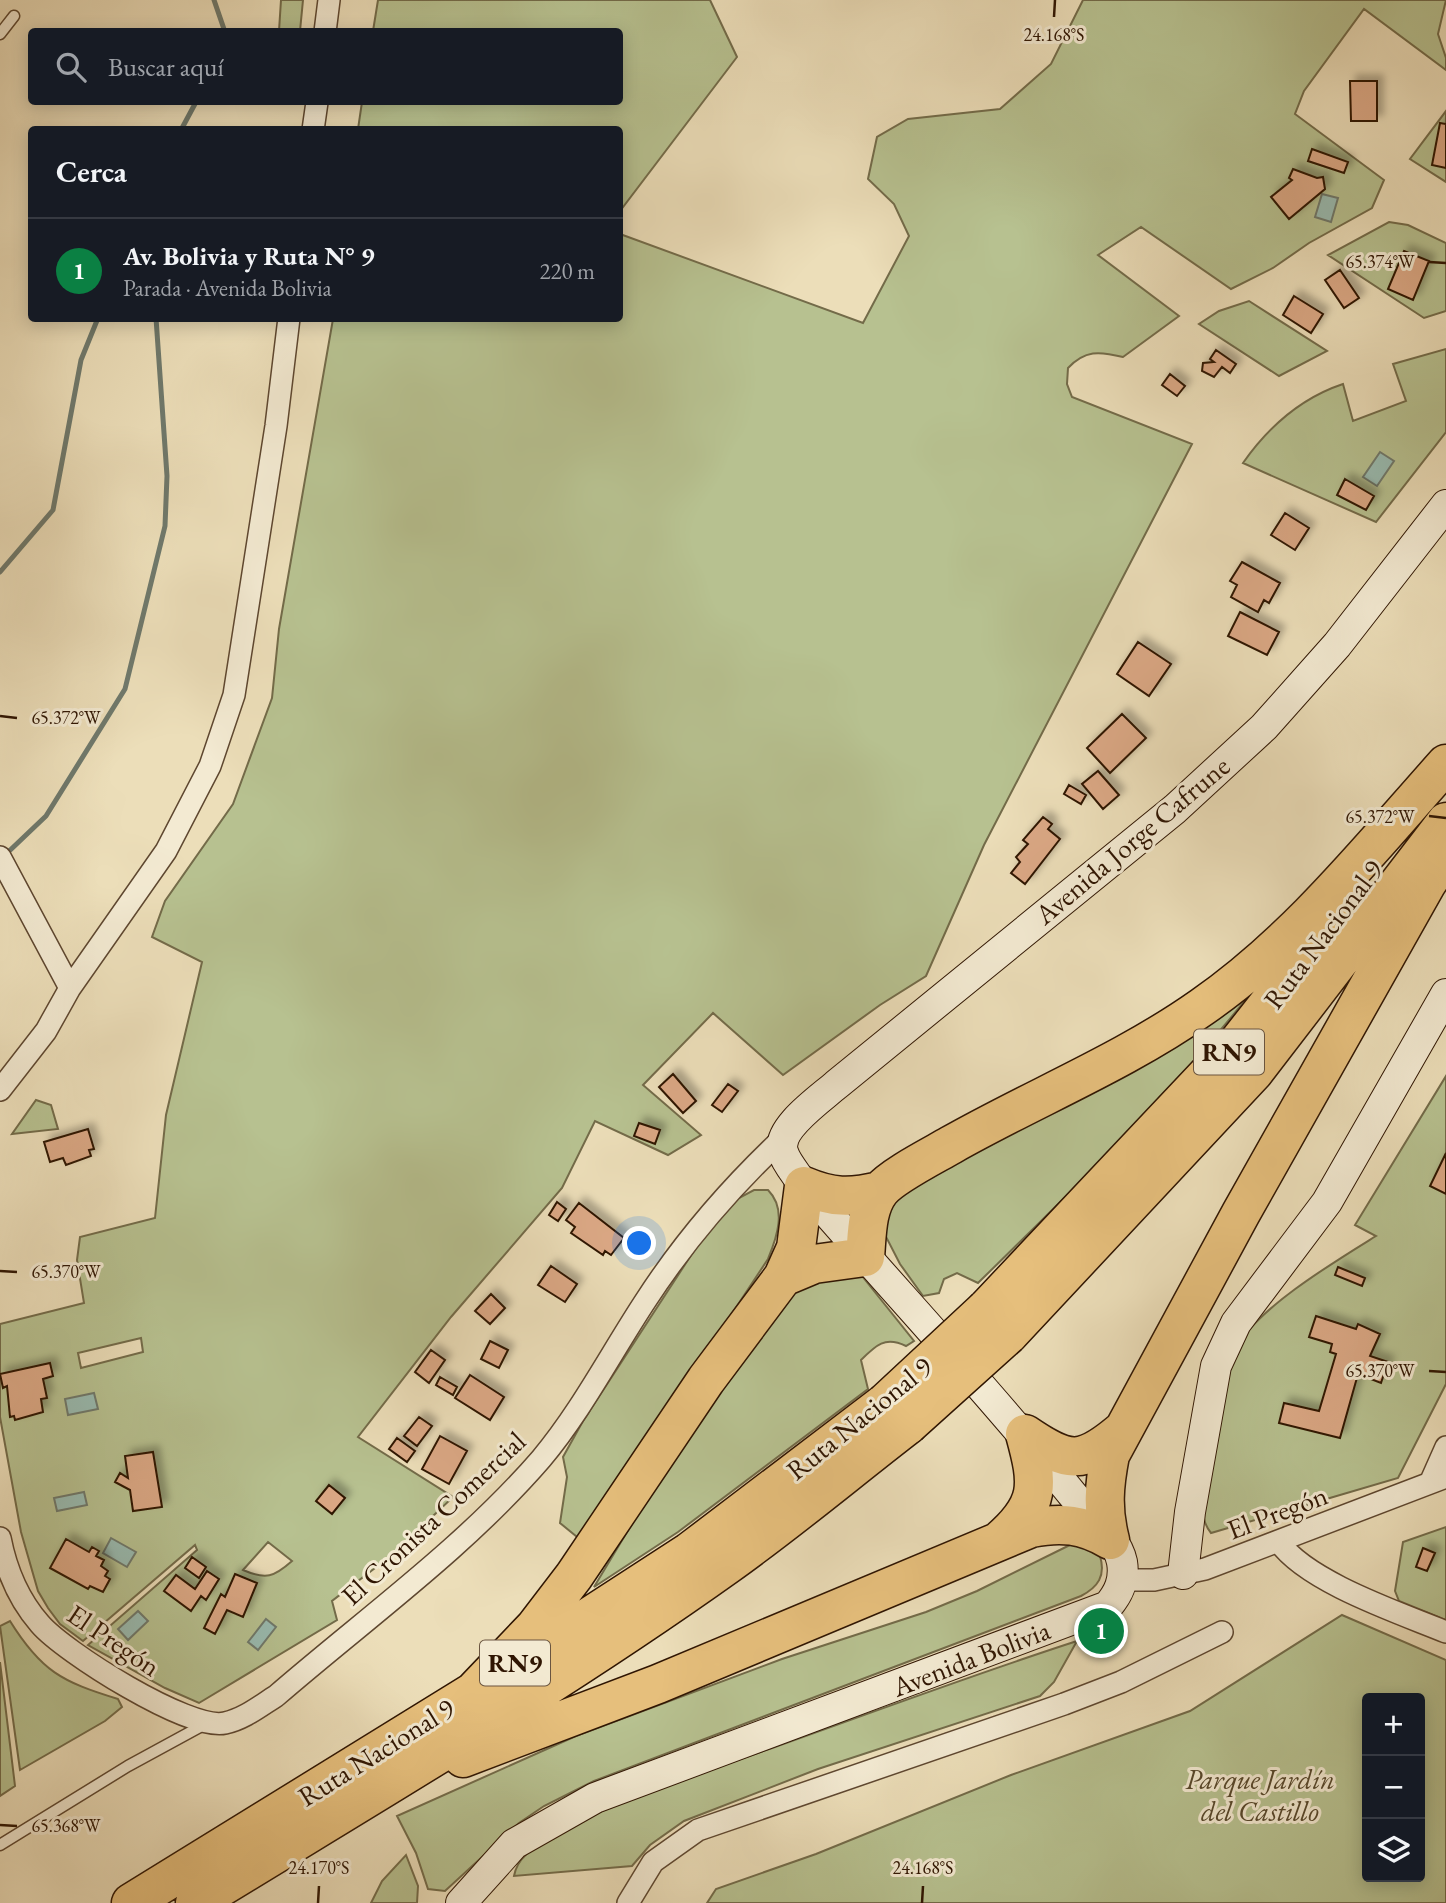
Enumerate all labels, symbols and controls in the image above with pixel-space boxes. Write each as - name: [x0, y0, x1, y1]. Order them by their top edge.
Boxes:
- text: 24.168°S: [1024, 23, 1084, 46]
- search box: [28, 28, 623, 105]
- icon: search: [52, 48, 90, 86]
- text: Buscar aquí: [108, 50, 224, 84]
- text: Cerca: [56, 152, 127, 191]
- text: Av. Bolivia y Ruta N° 9: [123, 239, 374, 273]
- text: 65.374°W: [1345, 250, 1415, 273]
- text: 1: [73, 256, 85, 286]
- text: 220 m: [539, 256, 595, 286]
- text: Parada · Avenida Bolivia: [123, 273, 332, 303]
- text: 65.372°W: [31, 706, 101, 729]
- street label: Avenida Jorge Cafrune: [1026, 748, 1237, 933]
- text: 65.372°W: [1345, 805, 1415, 828]
- street label: Ruta Nacional 9: [1255, 852, 1391, 1016]
- road number: RN9: [1194, 1030, 1264, 1074]
- your location: [622, 1226, 656, 1260]
- text: 65.370°W: [31, 1260, 101, 1283]
- street label: Ruta Nacional 9: [779, 1348, 939, 1488]
- text: 65.370°W: [1345, 1359, 1415, 1382]
- street label: El Cronista Comercial: [333, 1423, 533, 1613]
- street label: El Pregón: [1222, 1476, 1333, 1548]
- street label: El Pregón: [61, 1596, 168, 1684]
- pin: 1: [1078, 1605, 1124, 1657]
- street label: Avenida Bolivia: [886, 1611, 1056, 1705]
- road number: RN9: [480, 1640, 550, 1686]
- street label: Ruta Nacional 9: [291, 1690, 461, 1814]
- map controls: [1362, 1693, 1425, 1882]
- button: +: [1362, 1693, 1425, 1756]
- button: −: [1362, 1756, 1425, 1819]
- park label: Parque Jardín del Castillo: [1185, 1761, 1335, 1829]
- text: 65.368°W: [31, 1814, 101, 1837]
- button: layers: [1362, 1819, 1425, 1882]
- text: 24.170°S: [289, 1856, 349, 1879]
- text: 24.168°S: [893, 1856, 953, 1879]

